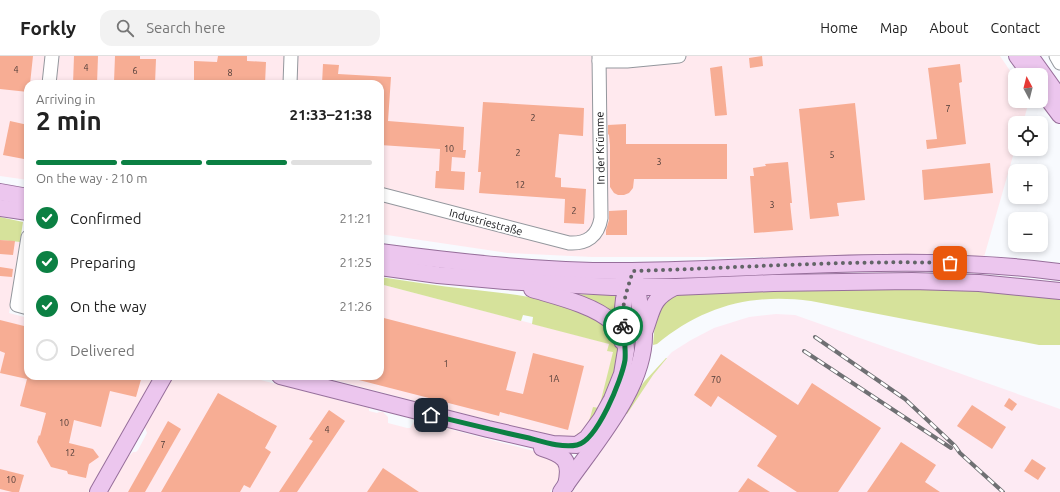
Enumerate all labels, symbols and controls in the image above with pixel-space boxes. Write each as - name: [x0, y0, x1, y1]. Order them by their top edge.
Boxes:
- search box: [100, 10, 380, 46]
- text: Forkly: [20, 17, 76, 39]
- icon: search: [114, 17, 136, 39]
- text: Search here: [146, 19, 225, 36]
- text: Home: [820, 20, 858, 36]
- text: Map: [880, 20, 908, 36]
- text: About: [930, 20, 969, 36]
- text: Contact: [991, 20, 1040, 36]
- house number: 4: [83, 63, 89, 73]
- house number: 4: [13, 65, 19, 75]
- house number: 6: [132, 66, 138, 76]
- house number: 8: [227, 68, 233, 78]
- north arrow: [1008, 68, 1048, 108]
- map controls: [1008, 68, 1048, 252]
- text: Arriving in: [36, 92, 95, 106]
- house number: 7: [945, 104, 951, 114]
- text: 2 min: [36, 106, 102, 135]
- text: 21:33–21:38: [289, 106, 372, 123]
- street label: In der Krümme: [593, 111, 607, 185]
- house number: 2: [530, 113, 536, 123]
- button: locate: [1008, 116, 1048, 156]
- house number: 10: [444, 144, 454, 154]
- house number: 2: [515, 148, 521, 158]
- house number: 5: [829, 150, 835, 160]
- house number: 3: [656, 157, 662, 167]
- button: +: [1008, 164, 1048, 204]
- text: On the way · 210 m: [36, 171, 148, 185]
- house number: 12: [515, 180, 525, 190]
- house number: 3: [769, 200, 775, 210]
- street label: Industriestraße: [448, 206, 524, 238]
- house number: 2: [571, 206, 577, 216]
- icon: check: [36, 207, 58, 229]
- text: Confirmed: [70, 210, 142, 227]
- text: 21:21: [339, 211, 372, 225]
- button: −: [1008, 212, 1048, 252]
- pin: [933, 246, 967, 280]
- icon: check: [36, 251, 58, 273]
- icon: bag: [939, 252, 961, 274]
- text: Preparing: [70, 254, 136, 271]
- text: 21:25: [339, 255, 372, 269]
- icon: check: [36, 295, 58, 317]
- text: On the way: [70, 298, 146, 315]
- text: 21:26: [339, 299, 372, 313]
- courier: [603, 306, 643, 346]
- icon: bike: [612, 315, 634, 337]
- text: Delivered: [70, 342, 135, 359]
- house number: 1: [443, 359, 449, 369]
- house number: 1A: [549, 374, 560, 384]
- house number: 70: [711, 375, 721, 385]
- pin: [414, 398, 448, 432]
- icon: home: [420, 404, 442, 426]
- house number: 10: [59, 418, 69, 428]
- house number: 4: [324, 425, 330, 435]
- house number: 7: [160, 440, 166, 450]
- house number: 12: [65, 448, 75, 458]
- house number: 10: [6, 475, 16, 485]

